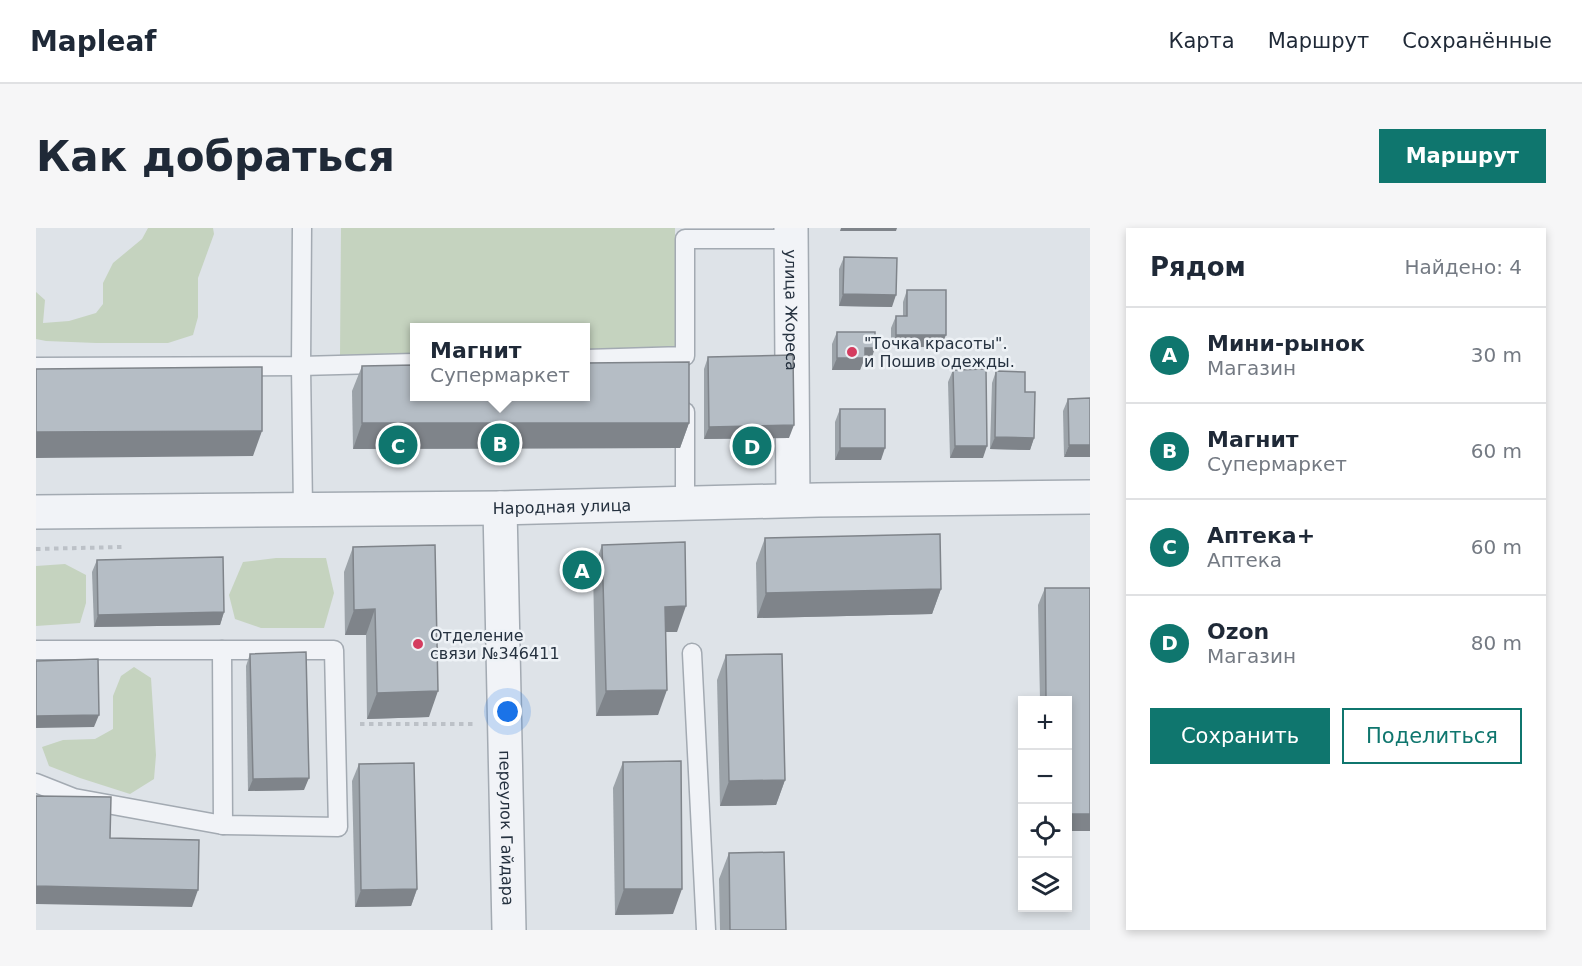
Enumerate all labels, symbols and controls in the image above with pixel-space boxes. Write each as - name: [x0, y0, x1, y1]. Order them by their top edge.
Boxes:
- text: Mapleaf: [30, 25, 156, 58]
- text: Карта: [1169, 29, 1235, 53]
- text: Маршрут: [1268, 29, 1369, 53]
- text: Сохранённые: [1402, 29, 1552, 53]
- button: Маршрут: [1379, 129, 1546, 183]
- text: Как добраться: [36, 132, 395, 181]
- street label: улица Жореса: [781, 249, 801, 371]
- text: Рядом: [1150, 252, 1246, 282]
- text: Найдено: 4: [1404, 255, 1522, 279]
- popup: [410, 323, 590, 401]
- text: Мини-рынок: [1207, 331, 1365, 356]
- place label: "Точка красоты". и Пошив одежды.: [864, 334, 1015, 371]
- text: Магнит: [430, 338, 522, 363]
- text: A: [1162, 343, 1177, 367]
- text: 30 m: [1471, 343, 1522, 367]
- marker: "Точка красоты". и Пошив одежды.: [845, 345, 859, 359]
- text: Магазин: [1207, 356, 1296, 380]
- text: Супермаркет: [430, 363, 570, 387]
- pin: B: [480, 420, 520, 466]
- pin: C: [378, 422, 418, 468]
- pin: D: [732, 424, 772, 468]
- text: Магнит: [1207, 427, 1299, 452]
- text: B: [1162, 439, 1177, 463]
- text: 60 m: [1471, 439, 1522, 463]
- text: Супермаркет: [1207, 452, 1347, 476]
- street label: Народная улица: [493, 496, 632, 518]
- text: Аптека+: [1207, 523, 1315, 548]
- text: C: [1162, 535, 1177, 559]
- text: 60 m: [1471, 535, 1522, 559]
- pin: A: [562, 548, 602, 592]
- text: Аптека: [1207, 548, 1282, 572]
- text: Ozon: [1207, 619, 1269, 644]
- place label: Отделение связи №346411: [430, 626, 560, 663]
- text: D: [1161, 631, 1178, 655]
- text: 80 m: [1471, 631, 1522, 655]
- marker: Отделение связи №346411: [411, 637, 425, 651]
- text: Магазин: [1207, 644, 1296, 668]
- map controls: [1018, 696, 1072, 912]
- button: +: [1018, 696, 1072, 750]
- your location: [493, 697, 522, 726]
- button: Сохранить: [1150, 708, 1330, 764]
- button: Поделиться: [1342, 708, 1522, 764]
- street label: переулок Гайдара: [495, 750, 517, 906]
- button: −: [1018, 750, 1072, 804]
- button: locate: [1018, 804, 1072, 858]
- button: layers: [1018, 858, 1072, 912]

